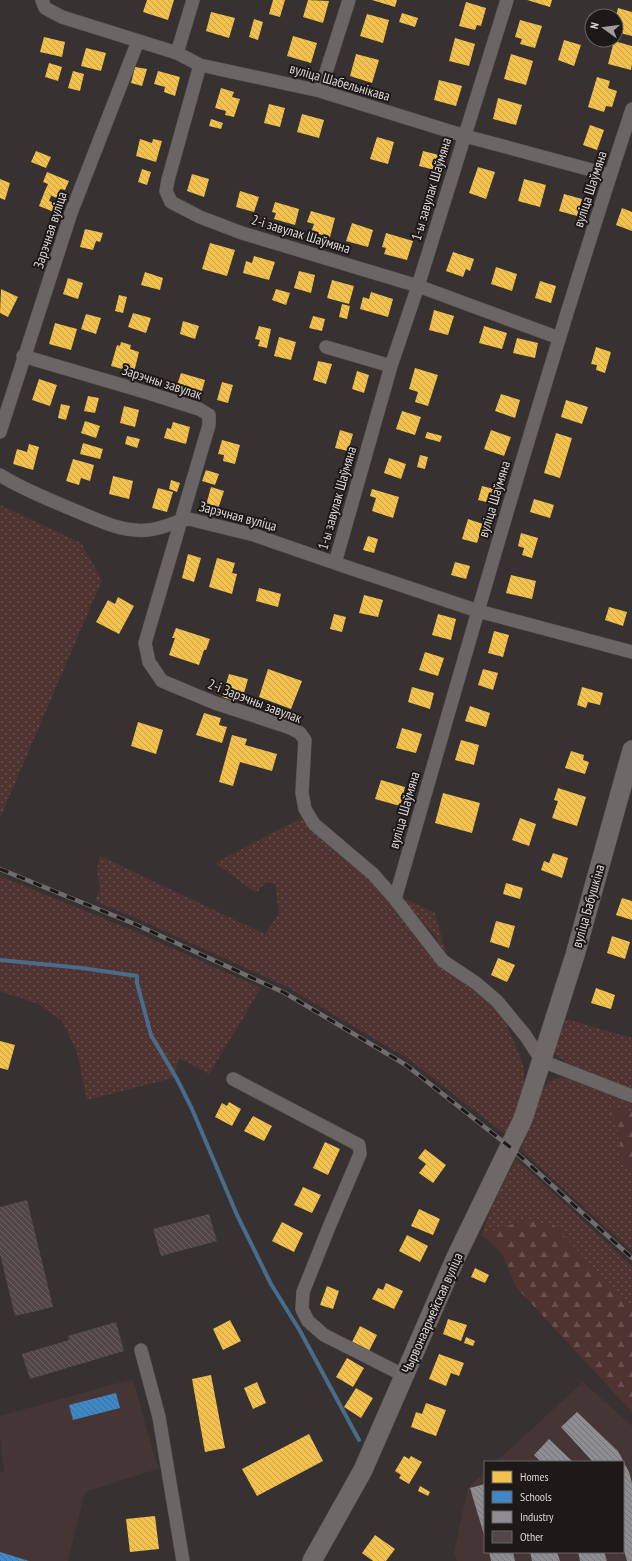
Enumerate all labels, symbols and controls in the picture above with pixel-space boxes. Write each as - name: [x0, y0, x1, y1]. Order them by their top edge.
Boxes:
- north arrow: [584, 8, 624, 48]
- text: N: [587, 21, 602, 30]
- street label: вуліца Шабельнікава: [288, 59, 392, 105]
- street label: 1-ы завулак Шаўмяна: [407, 135, 455, 243]
- street label: вуліца Шаўмяна: [569, 149, 611, 229]
- street label: Зарэчная вуліца: [29, 189, 71, 271]
- street label: 2-і завулак Шаўмяна: [249, 210, 353, 258]
- street label: Зарэчны завулак: [120, 361, 205, 404]
- street label: 1-ы завулак Шаўмяна: [314, 444, 360, 552]
- street label: вуліца Шаўмяна: [474, 458, 514, 540]
- street label: Зарэчная вуліца: [197, 497, 279, 535]
- street label: 2-і Зарэчны завулак: [205, 675, 305, 727]
- street label: вуліца Шаўмяна: [384, 769, 424, 851]
- street label: вуліца Бабушкіна: [568, 862, 608, 950]
- street label: Чырвонаармейская вуліца: [397, 1250, 467, 1376]
- legend: [484, 1461, 624, 1553]
- text: Homes: [520, 1469, 548, 1484]
- text: Schools: [520, 1489, 552, 1504]
- text: Industry: [520, 1509, 554, 1524]
- text: Other: [520, 1529, 544, 1544]

